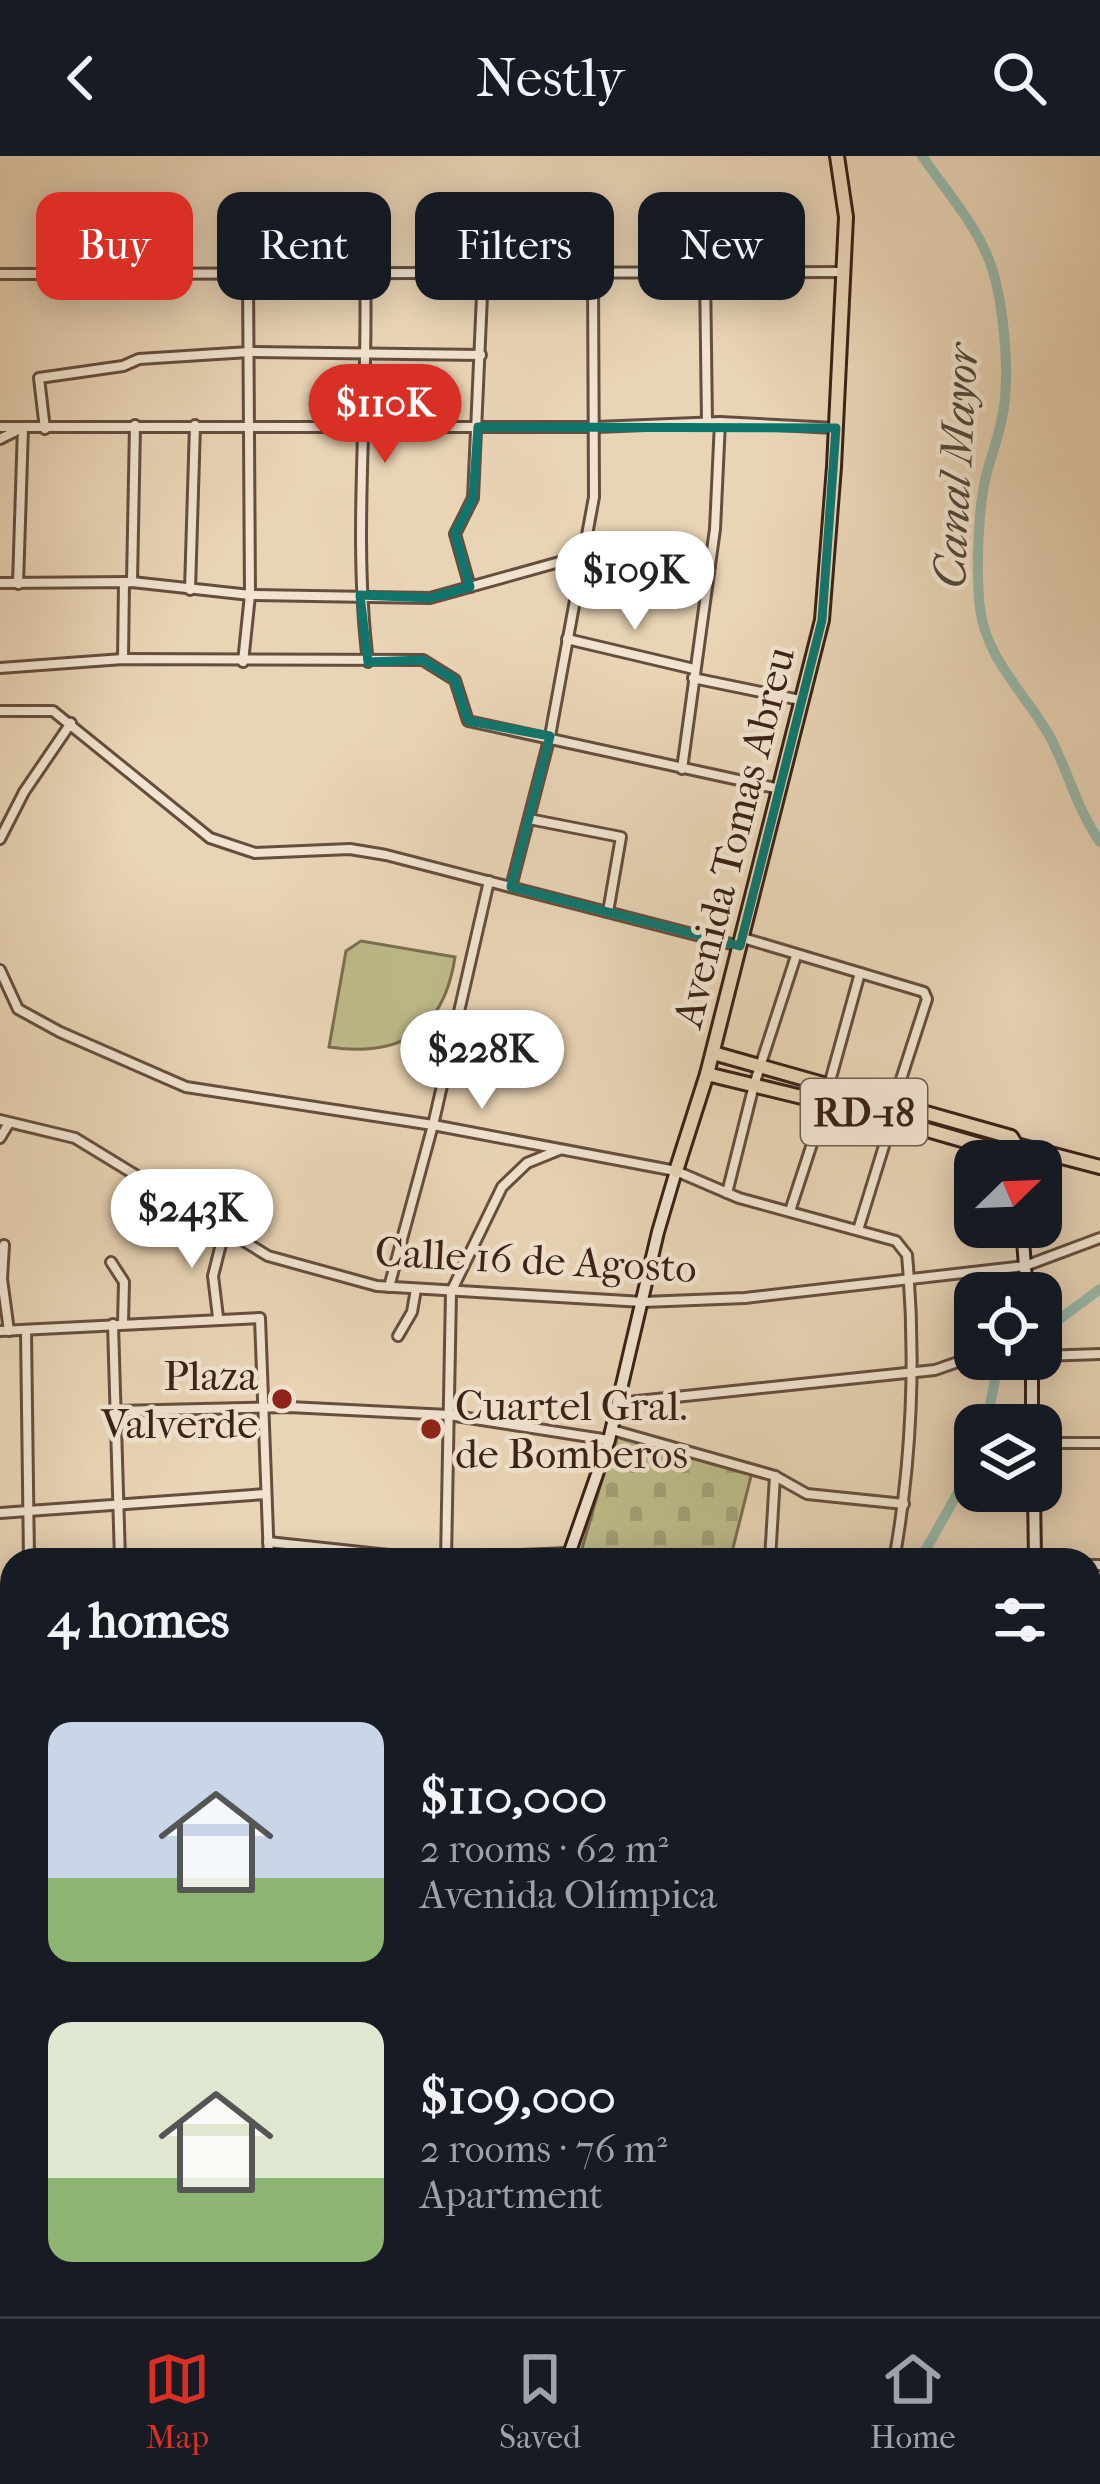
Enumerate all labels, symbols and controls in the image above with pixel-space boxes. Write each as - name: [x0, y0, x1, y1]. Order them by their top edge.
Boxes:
- icon: back: [48, 45, 114, 111]
- icon: search: [986, 45, 1052, 111]
- text: Nestly: [476, 47, 624, 110]
- chip: Buy: [36, 192, 193, 300]
- chip: Rent: [217, 192, 391, 300]
- chip: Filters: [415, 192, 614, 300]
- chip: New: [638, 192, 805, 300]
- water label: Canal Mayor: [924, 340, 989, 589]
- pin: $110K: [301, 364, 469, 466]
- text: $110K: [336, 380, 434, 426]
- pin: $109K: [551, 531, 719, 633]
- text: $109K: [582, 547, 688, 593]
- street label: Avenida Tomas Abreu: [663, 642, 806, 1035]
- pin: $228K: [398, 1010, 566, 1112]
- text: $228K: [427, 1026, 537, 1072]
- road number: RD-18: [801, 1079, 927, 1145]
- north arrow: [954, 1140, 1062, 1248]
- map controls: [954, 1140, 1062, 1512]
- pin: $243K: [108, 1169, 276, 1271]
- text: $243K: [138, 1185, 246, 1231]
- street label: Calle 16 de Agosto: [374, 1228, 698, 1293]
- button: locate: [954, 1272, 1062, 1380]
- place label: Plaza Valverde: [100, 1352, 259, 1449]
- place label: Cuartel Gral. de Bomberos: [455, 1382, 688, 1479]
- marker: Plaza Valverde: [269, 1386, 295, 1412]
- button: layers: [954, 1404, 1062, 1512]
- marker: Cuartel Gral. de Bomberos: [418, 1416, 444, 1442]
- icon: filters: [987, 1587, 1053, 1653]
- text: 4 homes: [48, 1590, 229, 1650]
- text: $110,000: [420, 1766, 607, 1826]
- icon: home: [144, 1770, 288, 1914]
- text: 2 rooms · 62 m²: [420, 1826, 669, 1872]
- text: Avenida Olímpica: [420, 1872, 717, 1918]
- text: $109,000: [420, 2066, 616, 2126]
- icon: home: [144, 2070, 288, 2214]
- text: 2 rooms · 76 m²: [420, 2126, 667, 2172]
- text: Apartment: [420, 2172, 603, 2218]
- tab: Map: [144, 2346, 210, 2457]
- tab: Saved: [499, 2346, 581, 2457]
- tab: Home: [870, 2346, 956, 2457]

